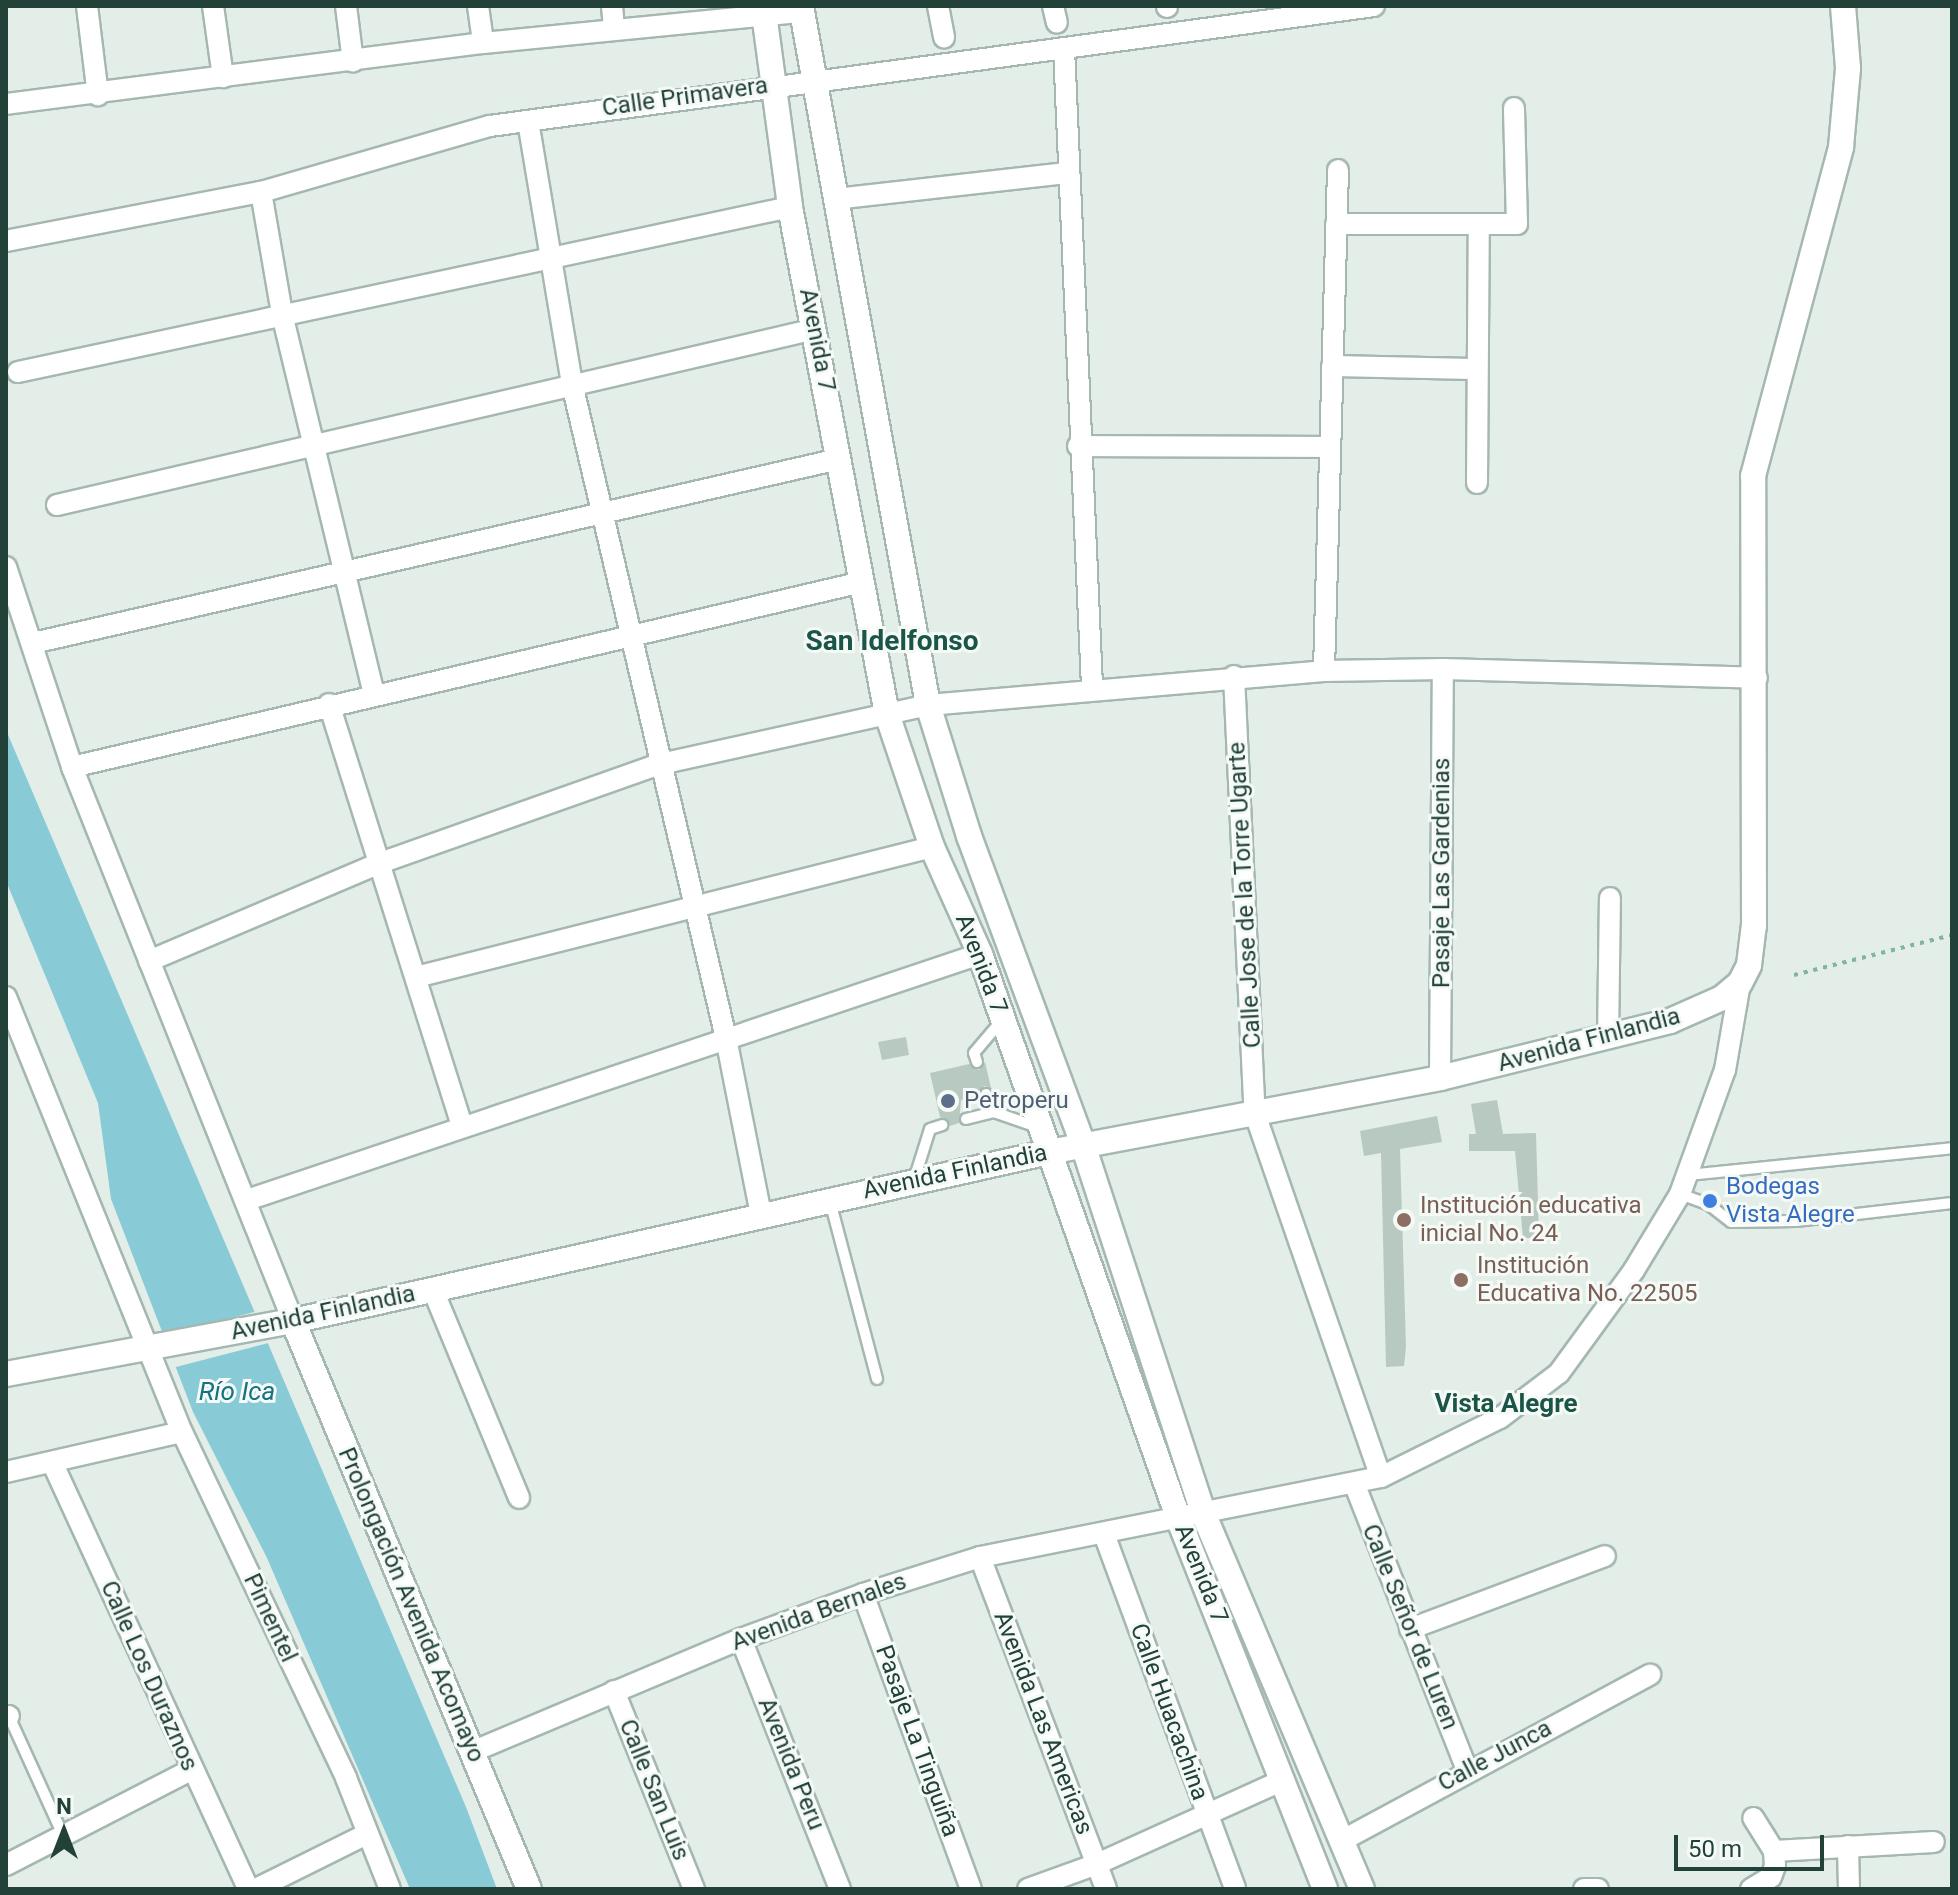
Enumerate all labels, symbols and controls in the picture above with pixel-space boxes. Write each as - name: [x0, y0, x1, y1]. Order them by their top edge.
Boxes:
- street label: Calle Primavera: [600, 71, 770, 123]
- street label: Avenida 7: [793, 286, 841, 394]
- district label: San Idelfonso: [805, 624, 979, 658]
- street label: Calle Jose de la Torre Ugarte: [1223, 741, 1267, 1049]
- street label: Pasaje Las Gardenias: [1428, 758, 1456, 988]
- street label: Avenida 7: [949, 910, 1013, 1018]
- street label: Avenida Finlandia: [1495, 1002, 1683, 1078]
- place label: Petroperu: [964, 1087, 1069, 1115]
- marker: Petroperu: [939, 1092, 957, 1110]
- street label: Avenida Finlandia: [860, 1138, 1050, 1206]
- place label: Bodegas Vista Alegre: [1726, 1173, 1855, 1229]
- place label: Institución educativa inicial No. 24: [1420, 1192, 1642, 1248]
- marker: Bodegas Vista Alegre: [1701, 1192, 1719, 1210]
- marker: Institución educativa inicial No. 24: [1395, 1211, 1413, 1229]
- place label: Institución Educativa No. 22505: [1477, 1252, 1697, 1308]
- marker: Institución Educativa No. 22505: [1452, 1271, 1470, 1289]
- street label: Avenida Finlandia: [228, 1279, 418, 1347]
- water label: Río Ica: [199, 1376, 275, 1408]
- district label: Vista Alegre: [1435, 1388, 1577, 1420]
- street label: Prolongación Avenida Acomayo: [332, 1443, 490, 1767]
- street label: Avenida 7: [1168, 1520, 1234, 1628]
- street label: Calle Señor de Luren: [1356, 1520, 1464, 1734]
- street label: Avenida Bernales: [728, 1567, 910, 1657]
- street label: Pimentel: [237, 1569, 303, 1667]
- street label: Calle Los Duraznos: [94, 1577, 204, 1775]
- street label: Avenida Las Americas: [987, 1607, 1099, 1839]
- street label: Calle Huacachina: [1124, 1620, 1214, 1804]
- street label: Pasaje La Tinguiña: [869, 1641, 965, 1841]
- street label: Avenida Peru: [751, 1694, 831, 1834]
- street label: Calle Junca: [1433, 1714, 1557, 1798]
- street label: Calle San Luis: [613, 1715, 695, 1865]
- north arrow: [24, 1791, 104, 1871]
- text: N: [56, 1794, 72, 1819]
- scale bar: [1678, 1819, 1828, 1869]
- text: 50 m: [1688, 1835, 1742, 1863]

